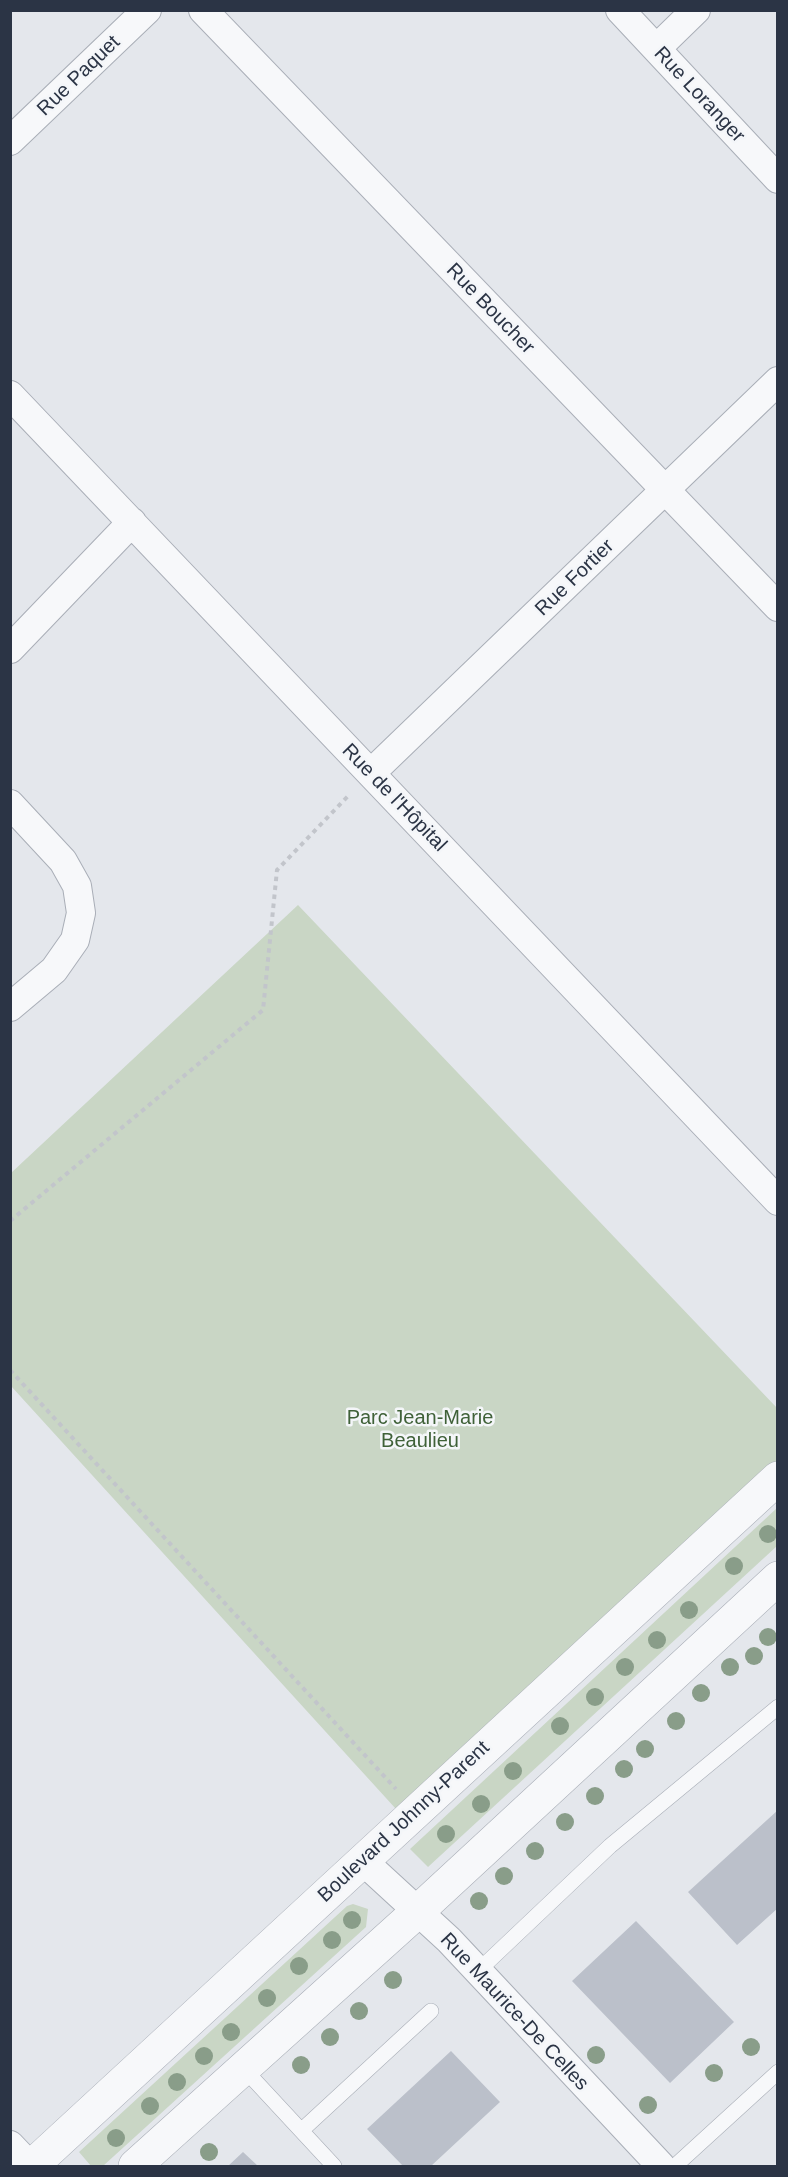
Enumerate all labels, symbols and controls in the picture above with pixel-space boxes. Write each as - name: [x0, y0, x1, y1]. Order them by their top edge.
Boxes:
- street label: Rue Paquet: [33, 31, 125, 121]
- street label: Rue Loranger: [649, 42, 749, 148]
- street label: Rue Boucher: [441, 259, 539, 359]
- street label: Rue Fortier: [531, 535, 619, 621]
- street label: Rue de l'Hôpital: [337, 739, 451, 857]
- park label: Parc Jean-Marie Beaulieu: [347, 1406, 493, 1453]
- street label: Boulevard Johnny-Parent: [313, 1736, 495, 1908]
- street label: Rue Maurice-De Celles: [435, 1928, 593, 2096]

